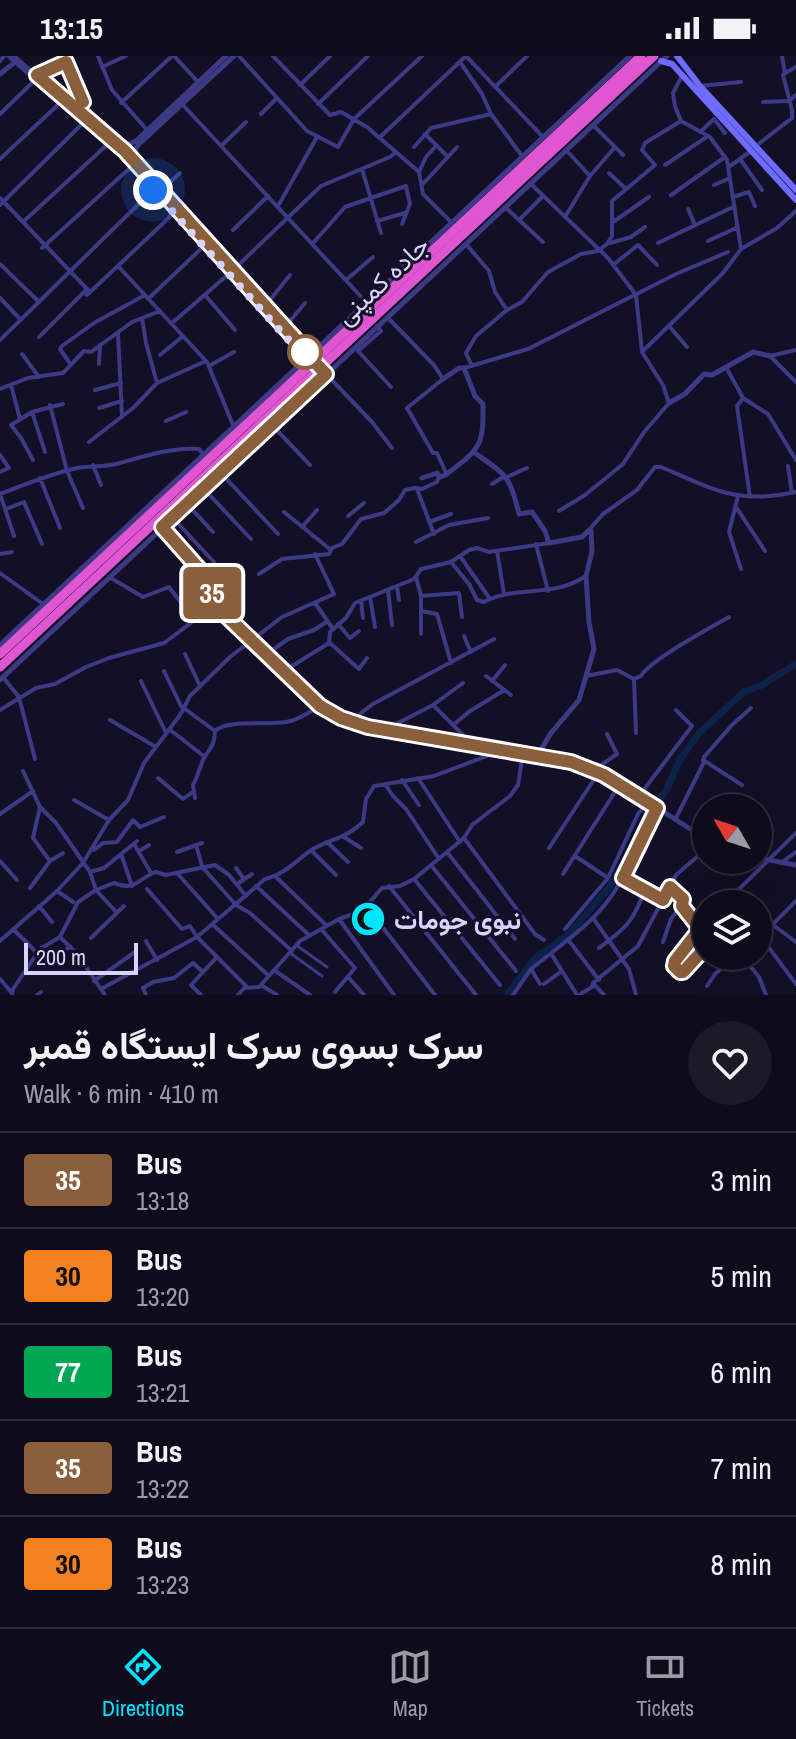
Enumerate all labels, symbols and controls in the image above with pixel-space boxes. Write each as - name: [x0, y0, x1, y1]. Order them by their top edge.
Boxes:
- text: 13:15: [40, 8, 103, 48]
- your location: [133, 170, 173, 210]
- street label: جاده کمپنی: [328, 228, 437, 333]
- unlabelled marker: [288, 335, 322, 369]
- line badge: 35: [176, 567, 248, 619]
- text: 35: [199, 574, 225, 612]
- north arrow: [692, 794, 772, 874]
- map controls: [692, 794, 772, 970]
- button: layers: [692, 890, 772, 970]
- mosque icon: نبوی جومات: [349, 900, 387, 938]
- place label: نبوی جومات: [394, 902, 521, 937]
- scale bar: [24, 939, 138, 975]
- text: 200 m: [36, 942, 86, 972]
- text: سرک بسوی سرک ایستگاه قمبر: [24, 1020, 483, 1071]
- button: heart: [688, 1021, 772, 1105]
- text: Walk · 6 min · 410 m: [24, 1076, 219, 1111]
- text: Bus: [136, 1143, 182, 1183]
- text: 3 min: [710, 1160, 772, 1200]
- text: 35: [55, 1161, 81, 1199]
- text: 13:18: [136, 1183, 189, 1218]
- text: Bus: [136, 1239, 182, 1279]
- text: 5 min: [710, 1256, 772, 1296]
- text: 30: [55, 1257, 81, 1295]
- text: 13:20: [136, 1279, 189, 1314]
- text: Bus: [136, 1335, 182, 1375]
- text: 6 min: [710, 1352, 772, 1392]
- text: 77: [55, 1353, 81, 1391]
- text: 13:21: [136, 1375, 189, 1410]
- text: Bus: [136, 1431, 182, 1471]
- text: 7 min: [710, 1448, 772, 1488]
- text: 35: [55, 1449, 81, 1487]
- text: 13:22: [136, 1471, 189, 1506]
- text: Bus: [136, 1527, 182, 1567]
- text: 8 min: [710, 1544, 772, 1584]
- text: 30: [55, 1545, 81, 1583]
- text: 13:23: [136, 1567, 189, 1602]
- tab: Directions: [102, 1645, 184, 1723]
- tab: Map: [388, 1645, 432, 1723]
- tab: Tickets: [636, 1645, 694, 1723]

